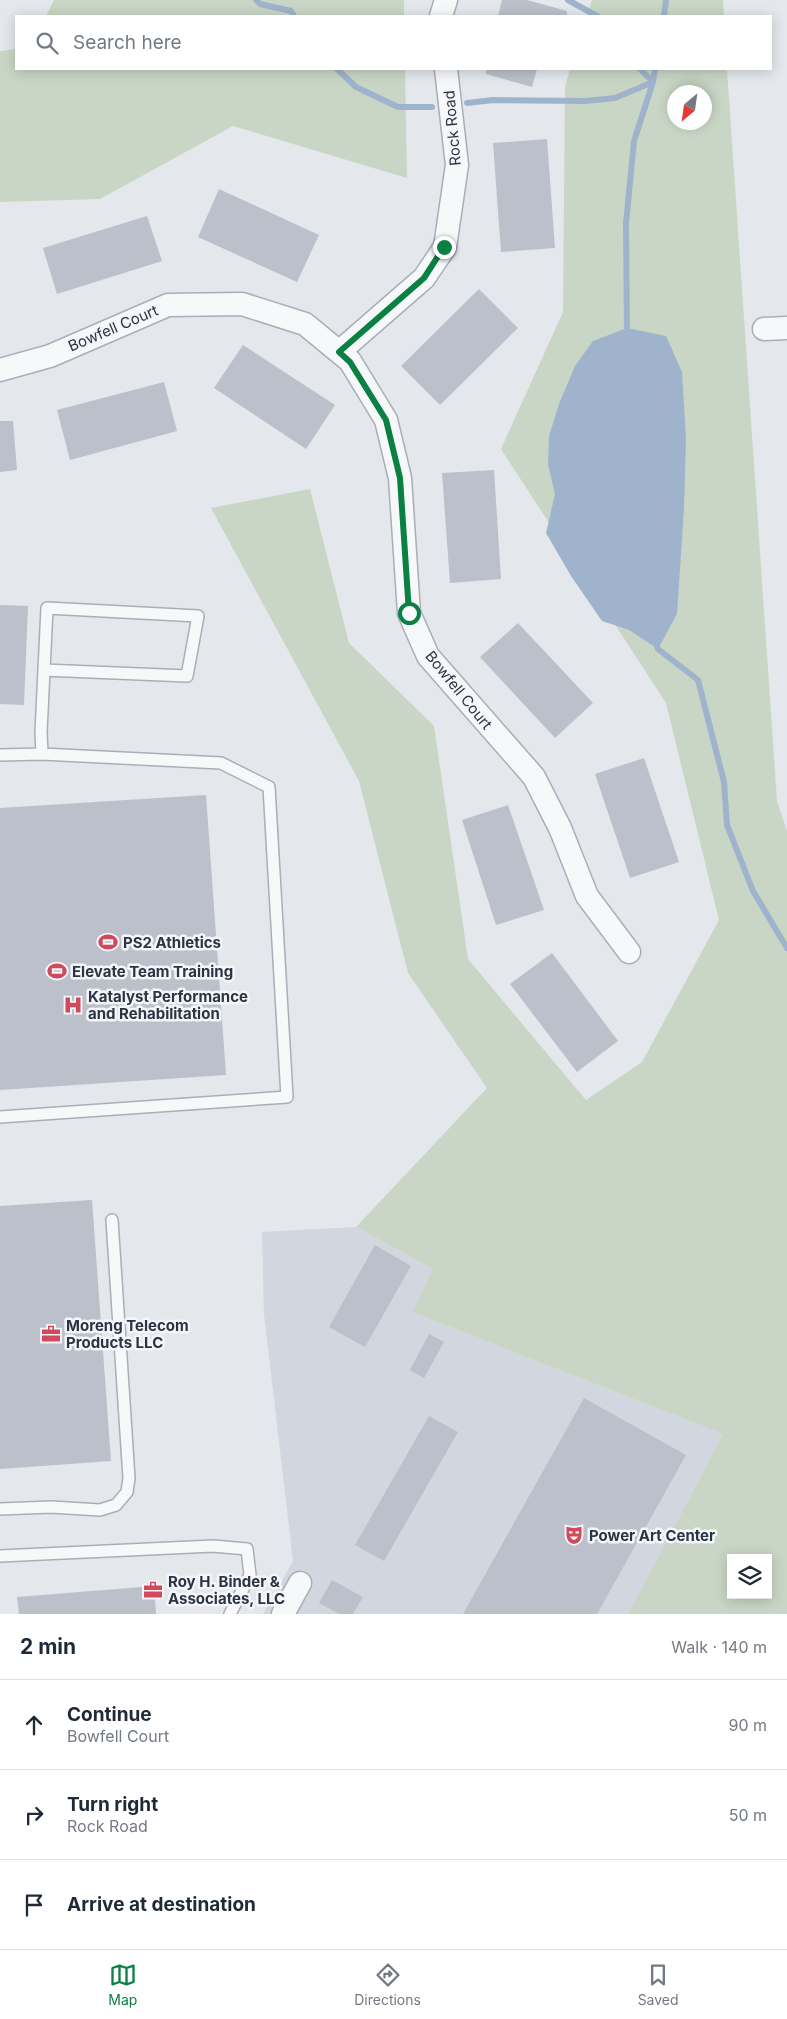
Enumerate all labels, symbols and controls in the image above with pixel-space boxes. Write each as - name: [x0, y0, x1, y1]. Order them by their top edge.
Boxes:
- search box: [15, 15, 772, 70]
- icon: search: [33, 29, 61, 57]
- text: Search here: [73, 31, 182, 54]
- north arrow: [667, 85, 712, 130]
- street label: Rock Road: [439, 89, 465, 167]
- route end: [433, 236, 456, 259]
- street label: Bowfell Court: [65, 301, 161, 355]
- route start: [398, 602, 421, 625]
- street label: Bowfell Court: [421, 647, 497, 733]
- sports icon: PS2 Athletics: [97, 931, 119, 953]
- place label: PS2 Athletics: [123, 933, 221, 952]
- sports icon: Elevate Team Training: [46, 960, 68, 982]
- place label: Elevate Team Training: [72, 962, 233, 981]
- place label: Katalyst Performance and Rehabilitation: [88, 987, 248, 1023]
- hospital icon: Katalyst Performance and Rehabilitation: [62, 994, 84, 1016]
- place label: Moreng Telecom Products LLC: [66, 1316, 189, 1352]
- office icon: Moreng Telecom Products LLC: [40, 1323, 62, 1345]
- theatre icon: Power Art Center: [563, 1524, 585, 1546]
- place label: Power Art Center: [589, 1526, 715, 1545]
- map controls: [727, 1554, 772, 1599]
- button: layers: [727, 1554, 772, 1599]
- place label: Roy H. Binder & Associates, LLC: [168, 1572, 285, 1608]
- office icon: Roy H. Binder & Associates, LLC: [142, 1579, 164, 1601]
- text: 2 min: [20, 1634, 76, 1659]
- text: Walk · 140 m: [671, 1637, 767, 1657]
- text: Continue: [67, 1703, 152, 1726]
- icon: ahead: [20, 1711, 48, 1739]
- text: 90 m: [728, 1715, 767, 1735]
- text: Bowfell Court: [67, 1726, 169, 1746]
- text: Turn right: [67, 1793, 158, 1816]
- icon: right: [20, 1801, 48, 1829]
- text: 50 m: [729, 1805, 767, 1825]
- text: Rock Road: [67, 1816, 148, 1836]
- icon: arrive: [20, 1891, 48, 1919]
- text: Arrive at destination: [67, 1893, 256, 1916]
- tab: Map: [108, 1961, 137, 2008]
- tab: Directions: [354, 1961, 421, 2008]
- tab: Saved: [638, 1961, 679, 2008]

